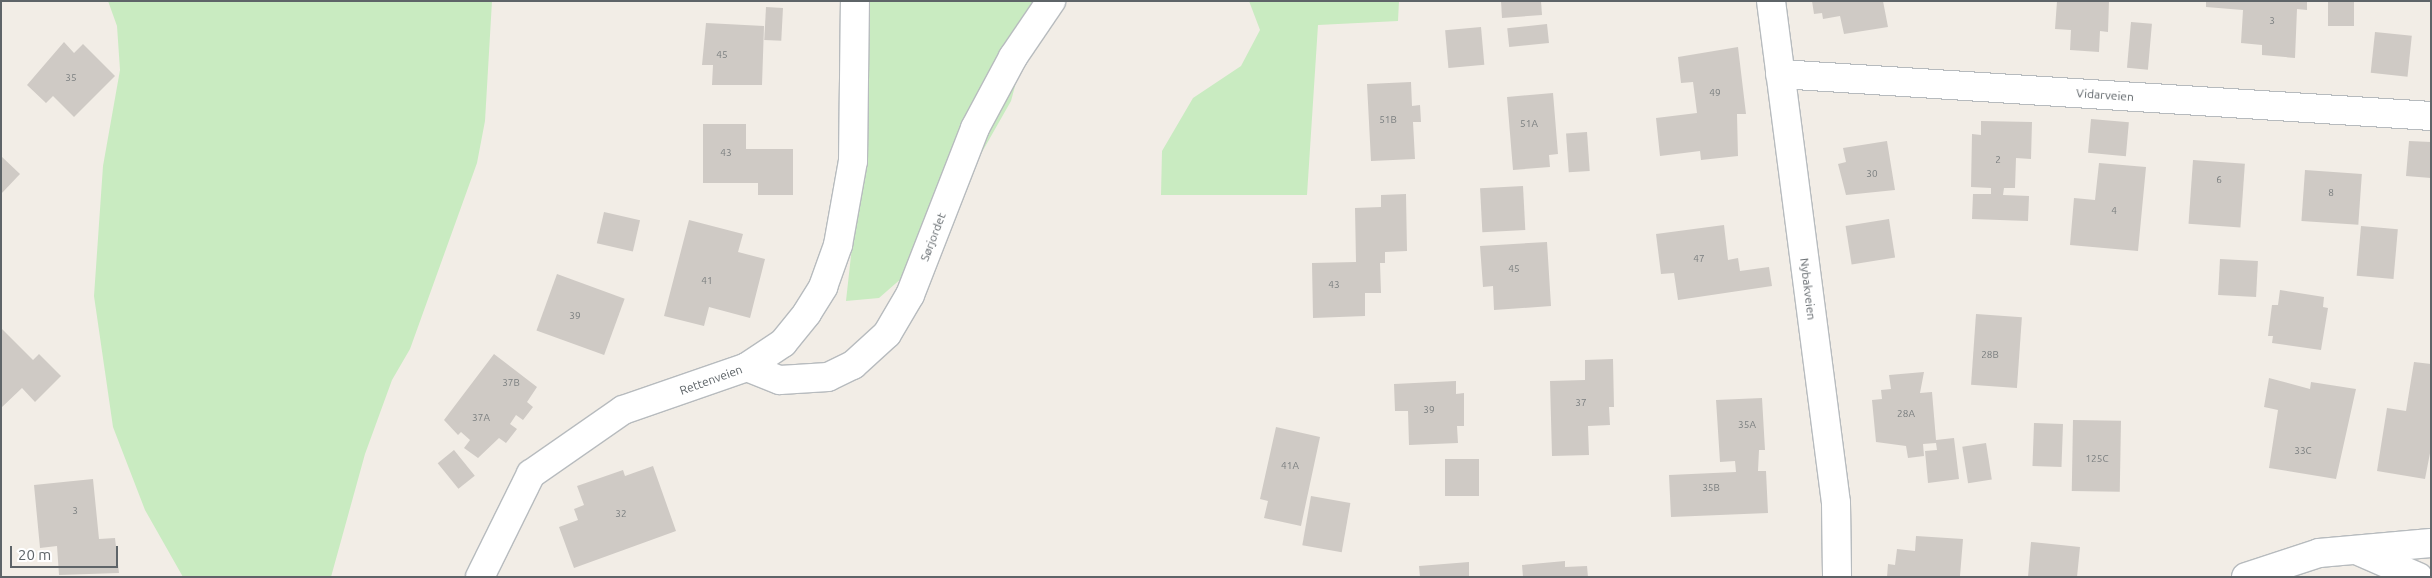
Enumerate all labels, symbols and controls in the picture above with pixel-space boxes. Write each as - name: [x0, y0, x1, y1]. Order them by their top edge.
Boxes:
- house number: 3: [2269, 15, 2275, 27]
- house number: 45: [716, 49, 728, 61]
- house number: 35: [65, 72, 77, 84]
- street label: Vidarveien: [2076, 86, 2134, 104]
- house number: 49: [1709, 87, 1721, 99]
- house number: 51B: [1379, 114, 1397, 126]
- house number: 51A: [1520, 118, 1538, 130]
- house number: 43: [720, 147, 732, 159]
- house number: 2: [1995, 154, 2001, 166]
- house number: 30: [1866, 168, 1878, 180]
- house number: 6: [2216, 174, 2222, 186]
- house number: 8: [2328, 187, 2334, 199]
- house number: 4: [2111, 205, 2117, 217]
- street label: Sørjordet: [917, 211, 949, 263]
- house number: 47: [1693, 253, 1705, 265]
- street label: Nybakveien: [1797, 257, 1819, 321]
- house number: 45: [1508, 263, 1520, 275]
- house number: 41: [701, 275, 713, 287]
- house number: 43: [1328, 279, 1340, 291]
- house number: 39: [569, 310, 581, 322]
- house number: 28B: [1981, 349, 1999, 361]
- street label: Rettenveien: [678, 362, 744, 398]
- house number: 37B: [502, 377, 520, 389]
- house number: 37: [1575, 397, 1587, 409]
- house number: 39: [1423, 404, 1435, 416]
- house number: 28A: [1897, 408, 1915, 420]
- house number: 37A: [472, 412, 490, 424]
- house number: 35A: [1738, 419, 1756, 431]
- house number: 33C: [2294, 445, 2312, 457]
- house number: 125C: [2085, 453, 2109, 465]
- house number: 41A: [1281, 460, 1299, 472]
- house number: 35B: [1702, 482, 1720, 494]
- house number: 3: [72, 505, 78, 517]
- house number: 32: [615, 508, 627, 520]
- scale bar: [12, 536, 120, 568]
- text: 20 m: [18, 546, 51, 563]

